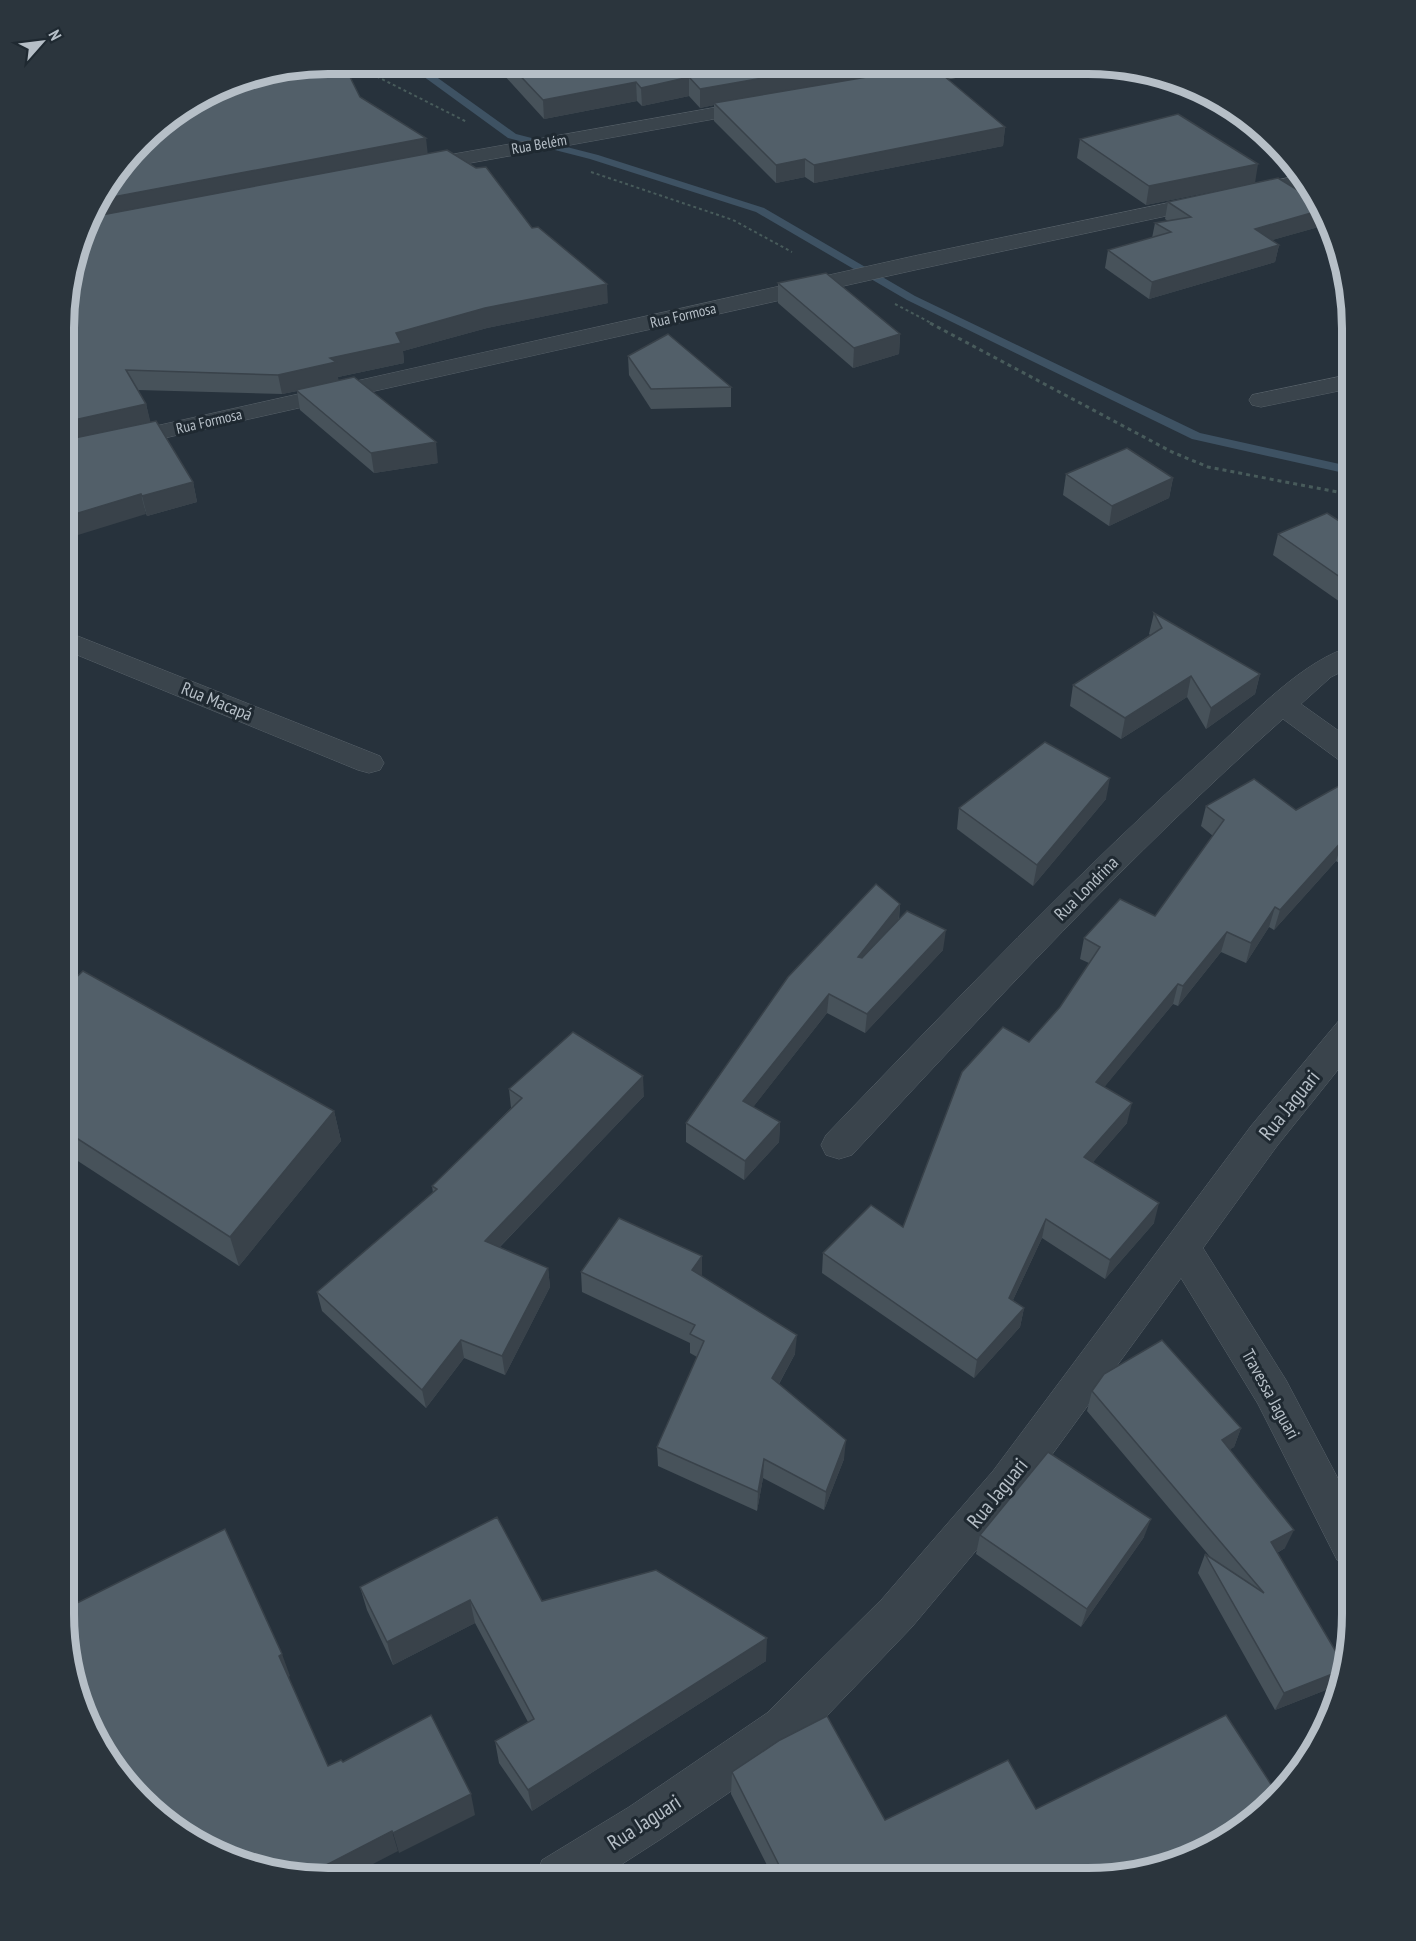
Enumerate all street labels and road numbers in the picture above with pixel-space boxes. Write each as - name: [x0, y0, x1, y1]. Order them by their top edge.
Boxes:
- street label: Rua Belém: [510, 130, 568, 158]
- street label: Rua Formosa: [648, 298, 718, 332]
- street label: Rua Formosa: [174, 404, 244, 438]
- street label: Rua Macapá: [178, 676, 256, 726]
- street label: Rua Londrina: [1049, 851, 1123, 925]
- street label: Rua Jaguari: [1253, 1064, 1325, 1146]
- street label: Travessa Jaguari: [1237, 1345, 1305, 1443]
- street label: Rua Jaguari: [961, 1452, 1033, 1534]
- street label: Rua Jaguari: [602, 1788, 686, 1856]

